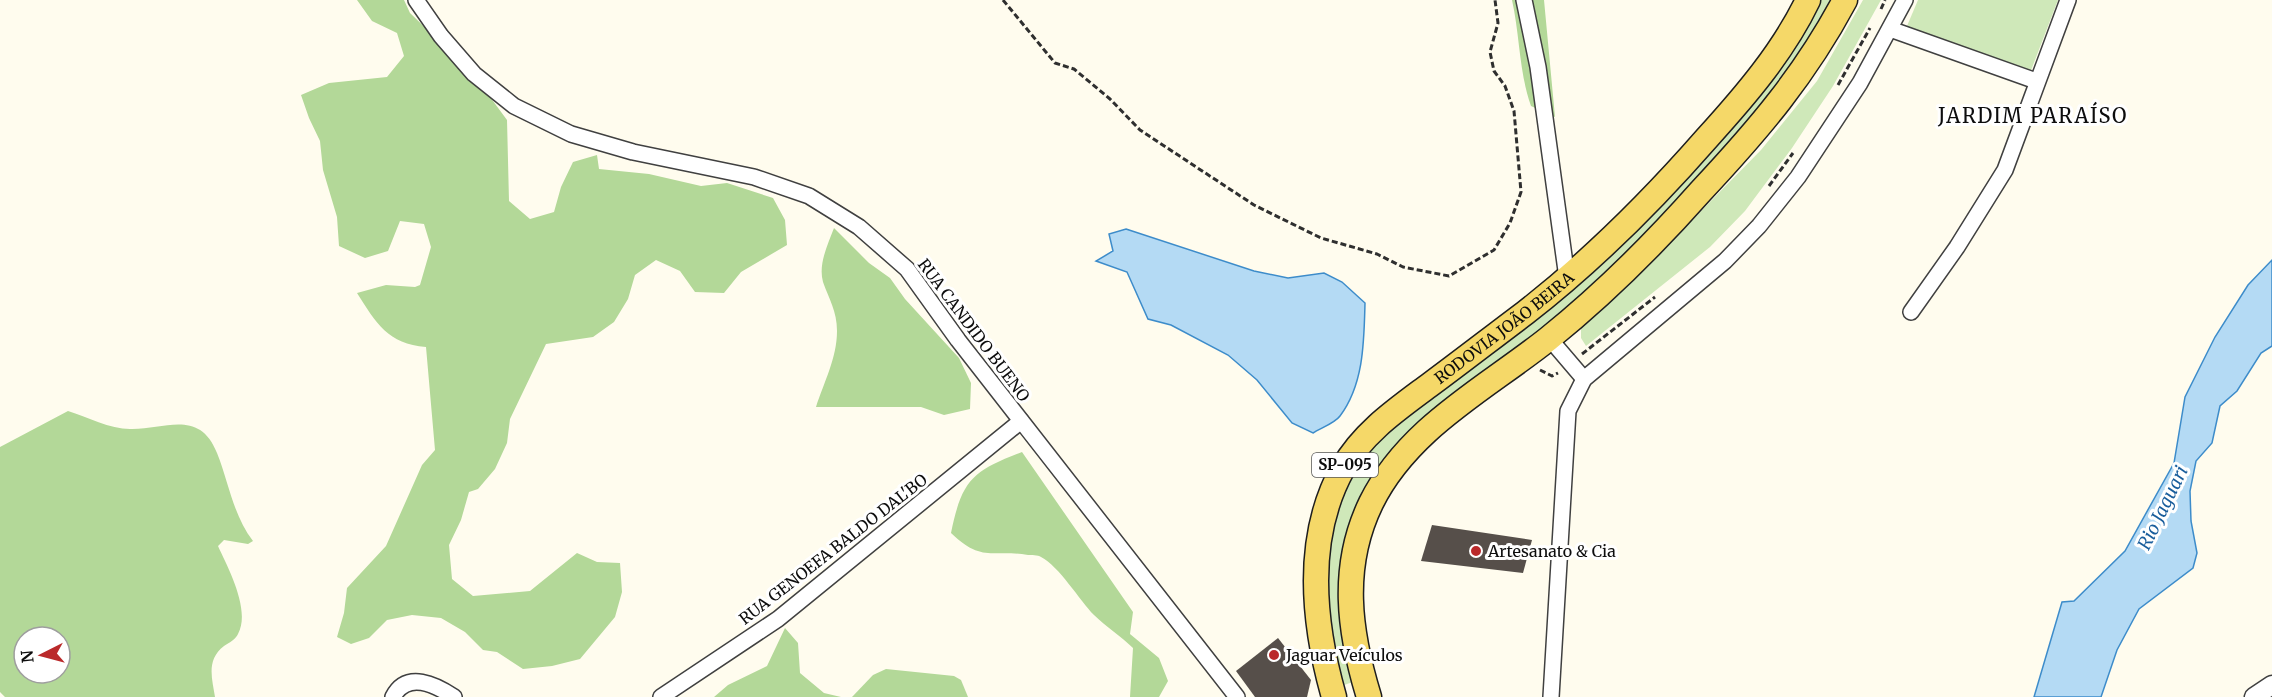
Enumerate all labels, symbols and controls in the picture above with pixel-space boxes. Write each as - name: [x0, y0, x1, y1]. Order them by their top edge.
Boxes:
- district label: JARDIM PARAÍSO: [1937, 101, 2128, 128]
- street label: RUA CANDIDO BUENO: [914, 255, 1034, 406]
- street label: RODOVIA JOÃO BEIRA: [1430, 267, 1578, 388]
- road number: SP-095: [1312, 453, 1378, 477]
- water label: Rio Jaguari: [2132, 462, 2193, 553]
- street label: RUA GENOEFA BALDO DAL'BO: [735, 469, 931, 629]
- place label: Artesanato & Cia: [1487, 541, 1616, 561]
- marker: Artesanato & Cia: [1469, 544, 1483, 558]
- north arrow: [12, 625, 72, 685]
- place label: Jaguar Veículos: [1285, 645, 1403, 665]
- marker: Jaguar Veículos: [1267, 648, 1281, 662]
- text: N: [16, 649, 38, 664]

